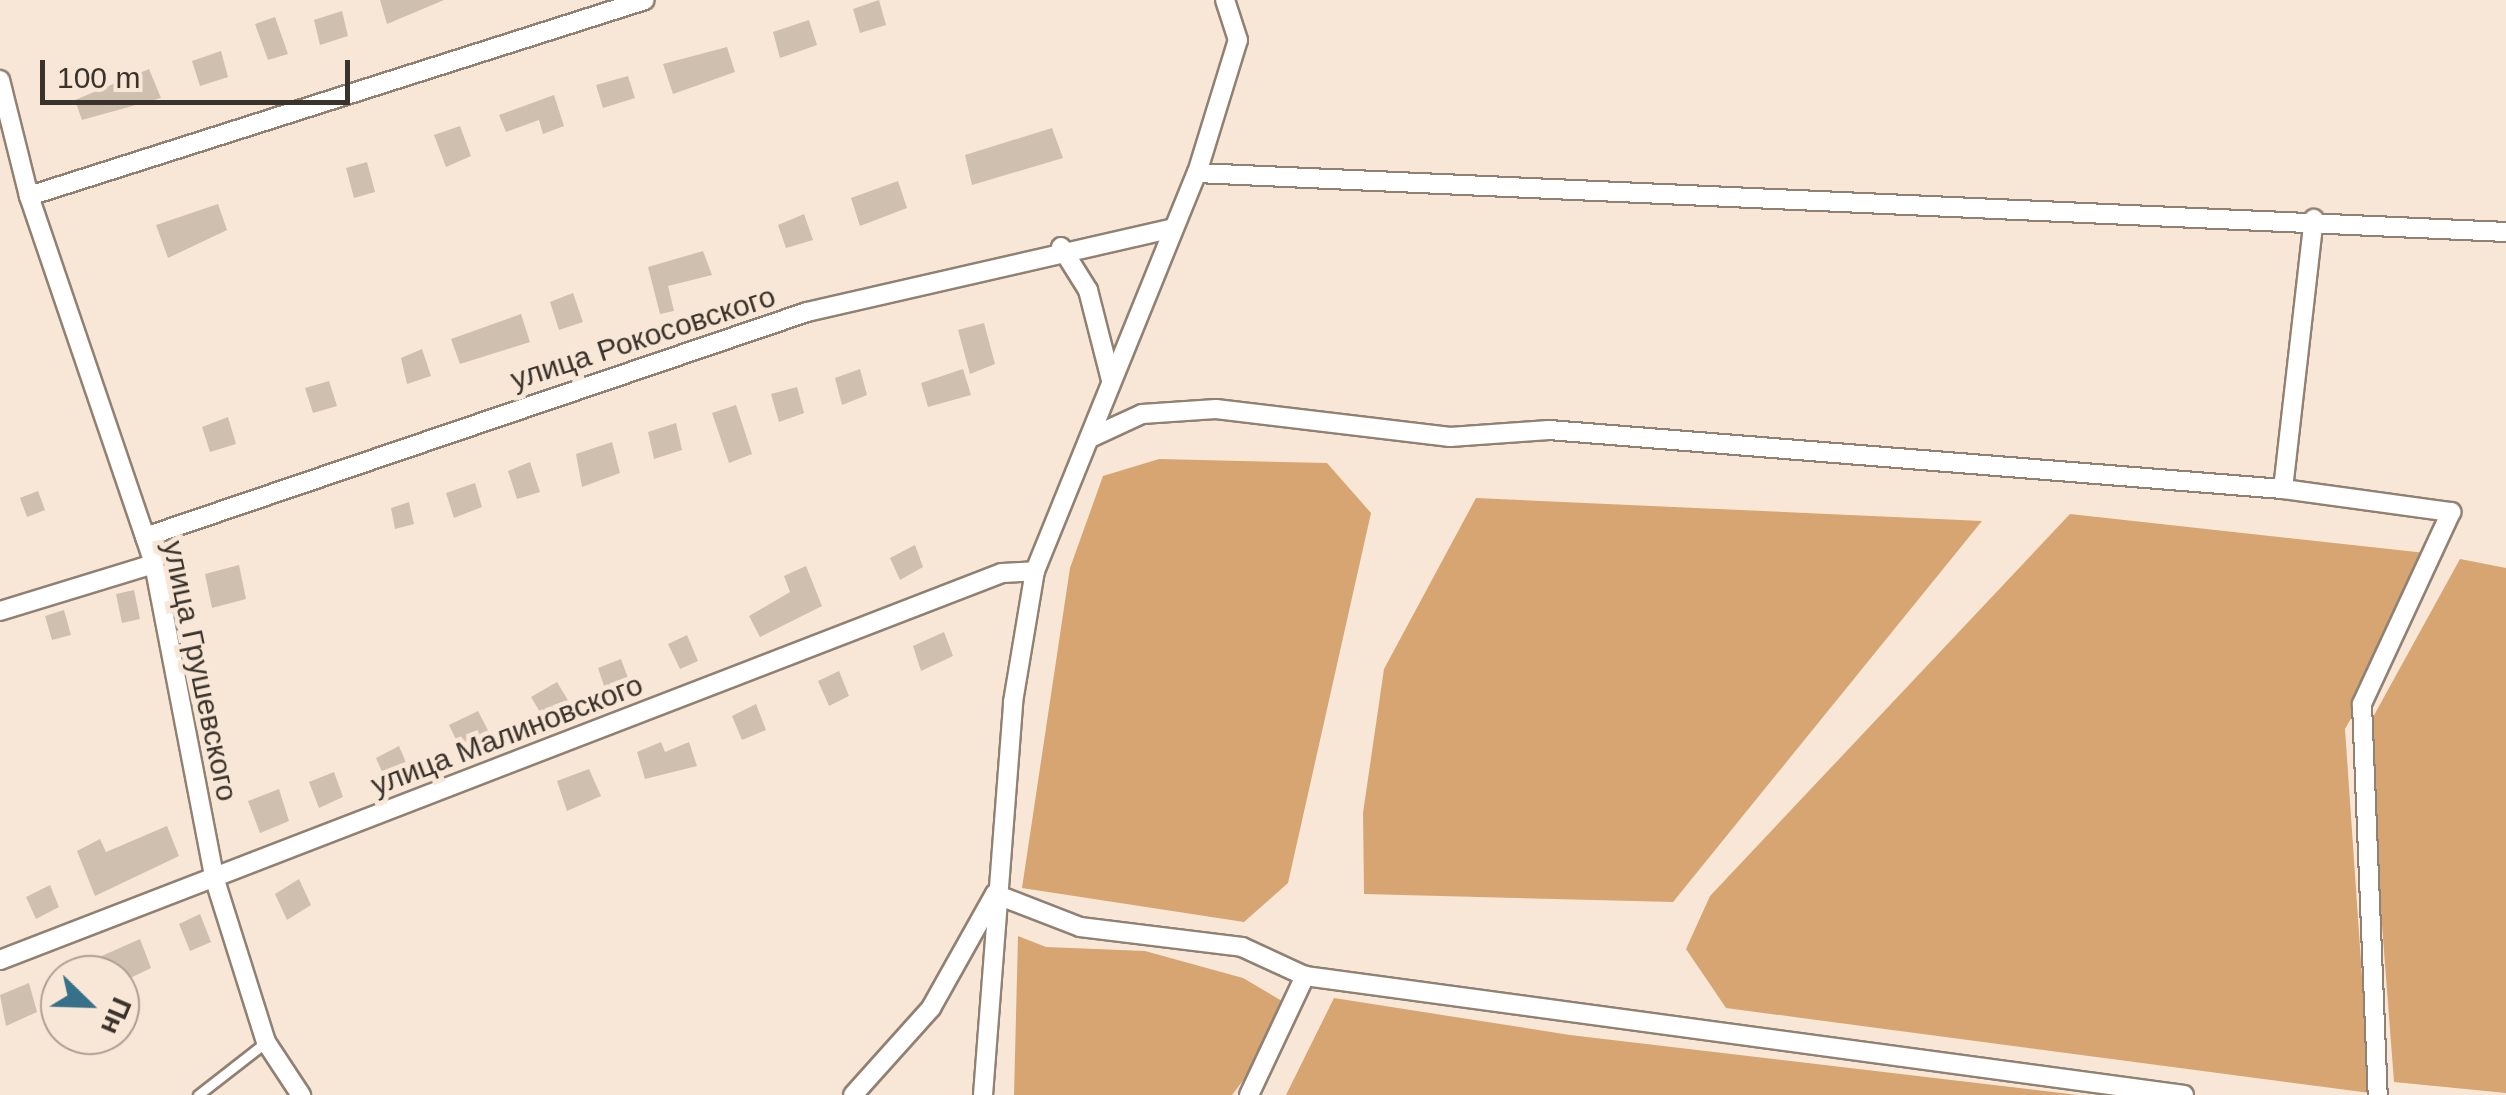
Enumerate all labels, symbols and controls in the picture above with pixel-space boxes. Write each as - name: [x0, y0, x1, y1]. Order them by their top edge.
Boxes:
- scale bar: [45, 40, 355, 102]
- text: 100 m: [57, 61, 140, 94]
- street label: улица Рокосовского: [506, 278, 780, 398]
- street label: улица Грушевского: [155, 538, 245, 804]
- street label: улица Малиновского: [366, 667, 648, 803]
- north arrow: [40, 955, 140, 1055]
- text: Пн: [95, 993, 138, 1039]

